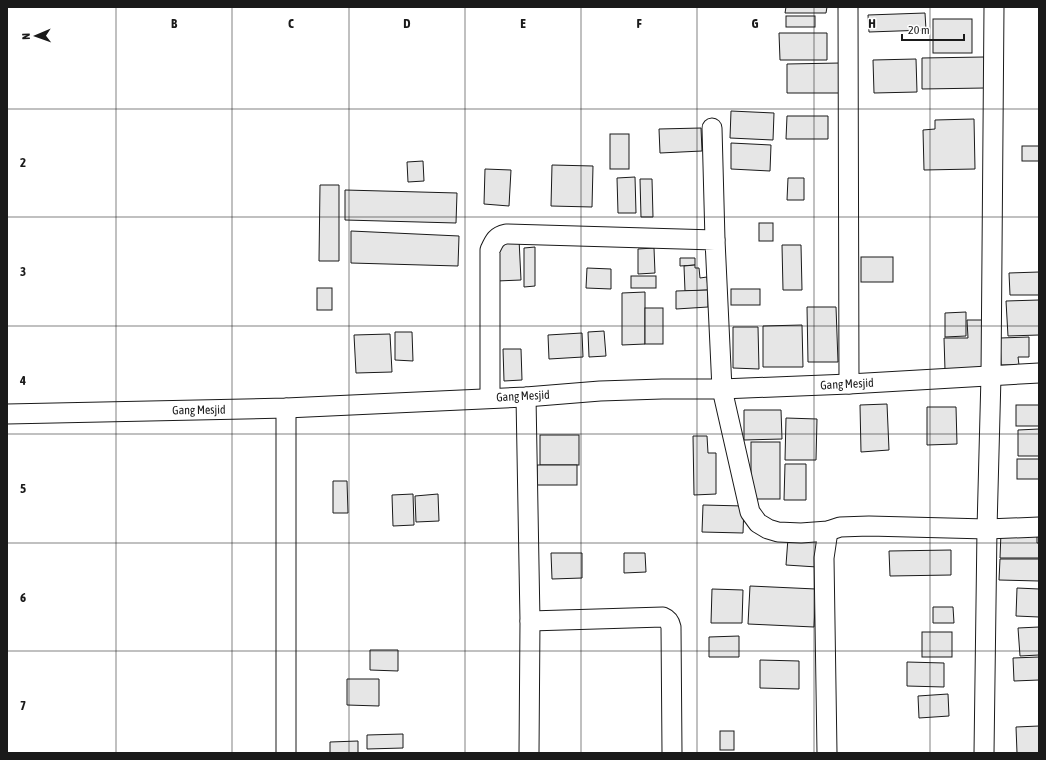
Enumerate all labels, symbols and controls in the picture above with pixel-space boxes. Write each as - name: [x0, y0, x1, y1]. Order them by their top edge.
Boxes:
- north arrow: [16, 16, 56, 56]
- text: B: [171, 16, 178, 31]
- text: C: [288, 16, 294, 31]
- text: D: [403, 16, 411, 31]
- text: E: [520, 16, 526, 31]
- text: F: [636, 16, 642, 31]
- text: G: [752, 16, 759, 31]
- text: H: [868, 16, 876, 31]
- scale bar: [902, 16, 964, 42]
- text: 20 m: [908, 23, 930, 37]
- text: N: [20, 33, 32, 40]
- text: 2: [20, 155, 26, 170]
- text: 3: [20, 264, 26, 279]
- text: 4: [19, 373, 26, 388]
- street label: Gang Mesjid: [820, 376, 874, 392]
- street label: Gang Mesjid: [496, 388, 550, 404]
- street label: Gang Mesjid: [172, 403, 226, 417]
- text: 5: [20, 481, 26, 496]
- text: 6: [20, 590, 26, 605]
- text: 7: [20, 698, 26, 713]

